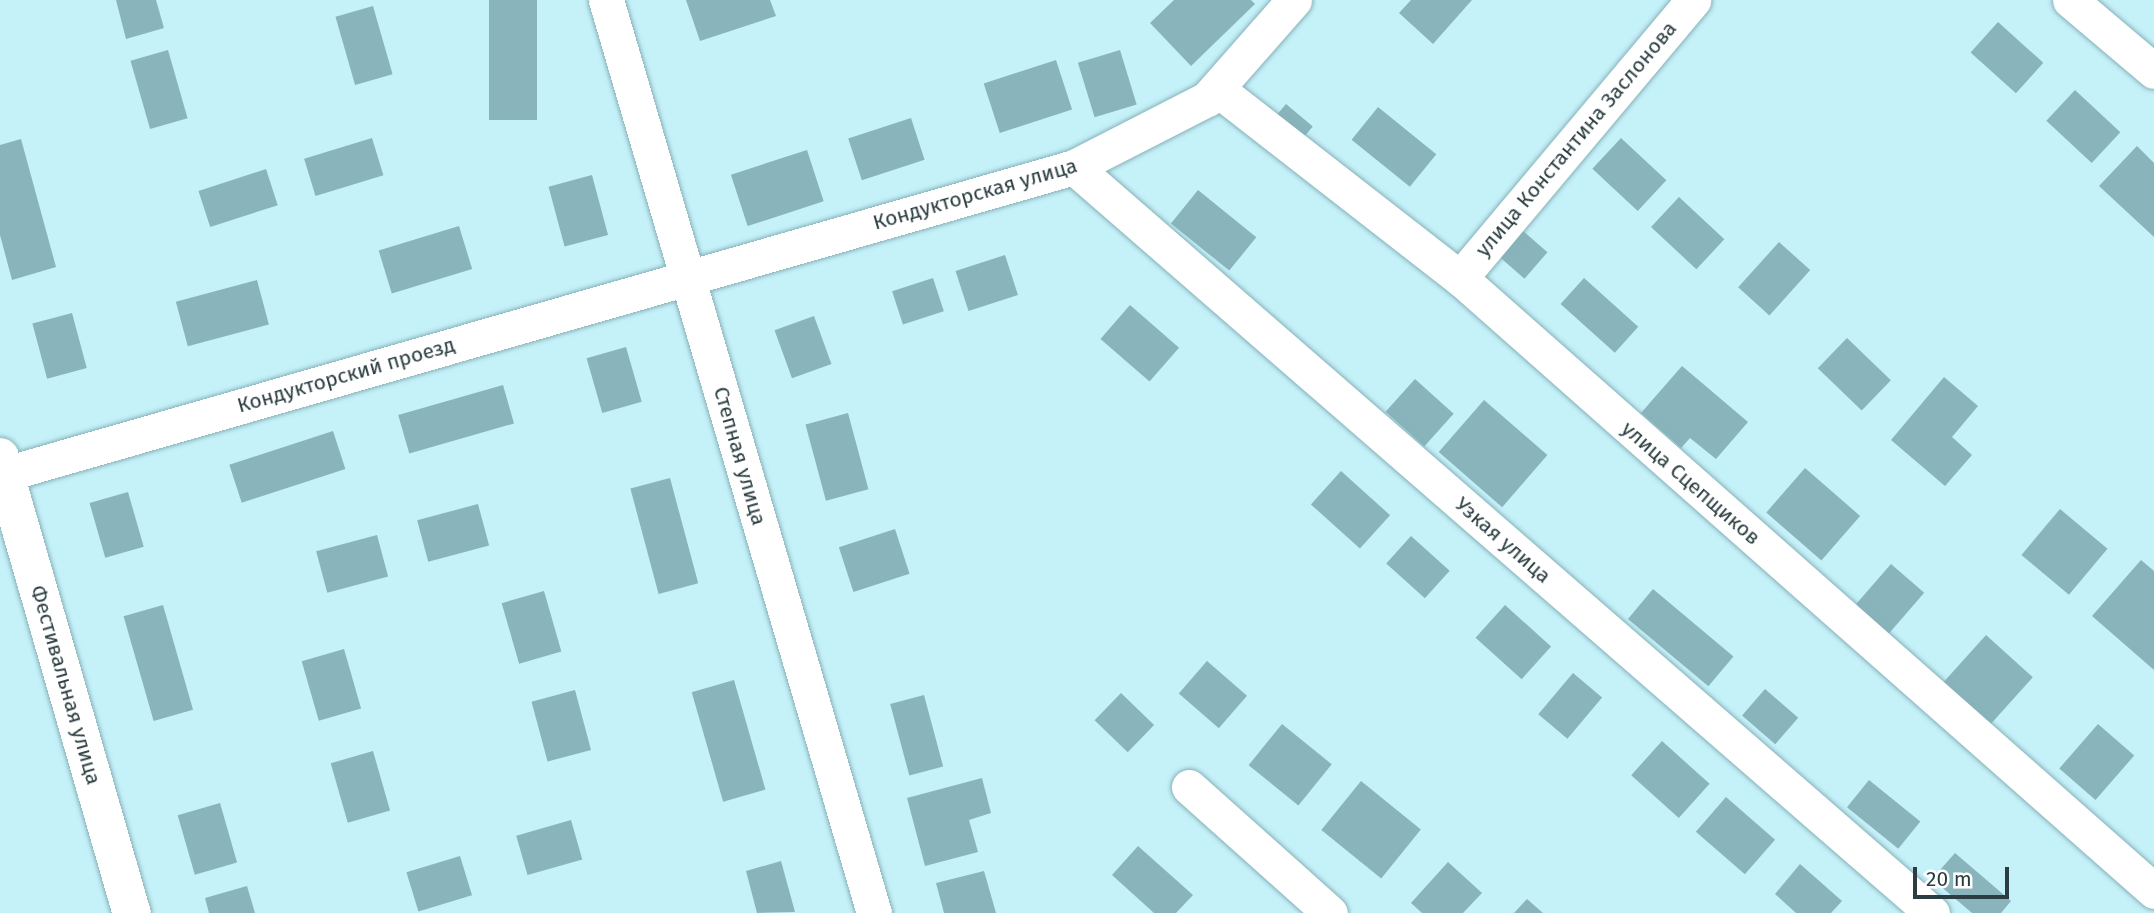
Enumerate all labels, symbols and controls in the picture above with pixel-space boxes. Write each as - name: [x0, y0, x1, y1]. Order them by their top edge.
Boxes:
- street label: улица Константина Заслонова: [1470, 16, 1682, 262]
- street label: Кондукторская улица: [870, 153, 1080, 235]
- street label: Кондукторский проезд: [234, 332, 458, 418]
- street label: Степная улица: [708, 384, 772, 528]
- street label: улица Сцепщиков: [1616, 416, 1766, 550]
- street label: Узкая улица: [1450, 492, 1556, 588]
- street label: Фестивальная улица: [25, 582, 107, 788]
- scale bar: [1916, 853, 2012, 897]
- text: 20 m: [1926, 866, 1972, 892]

